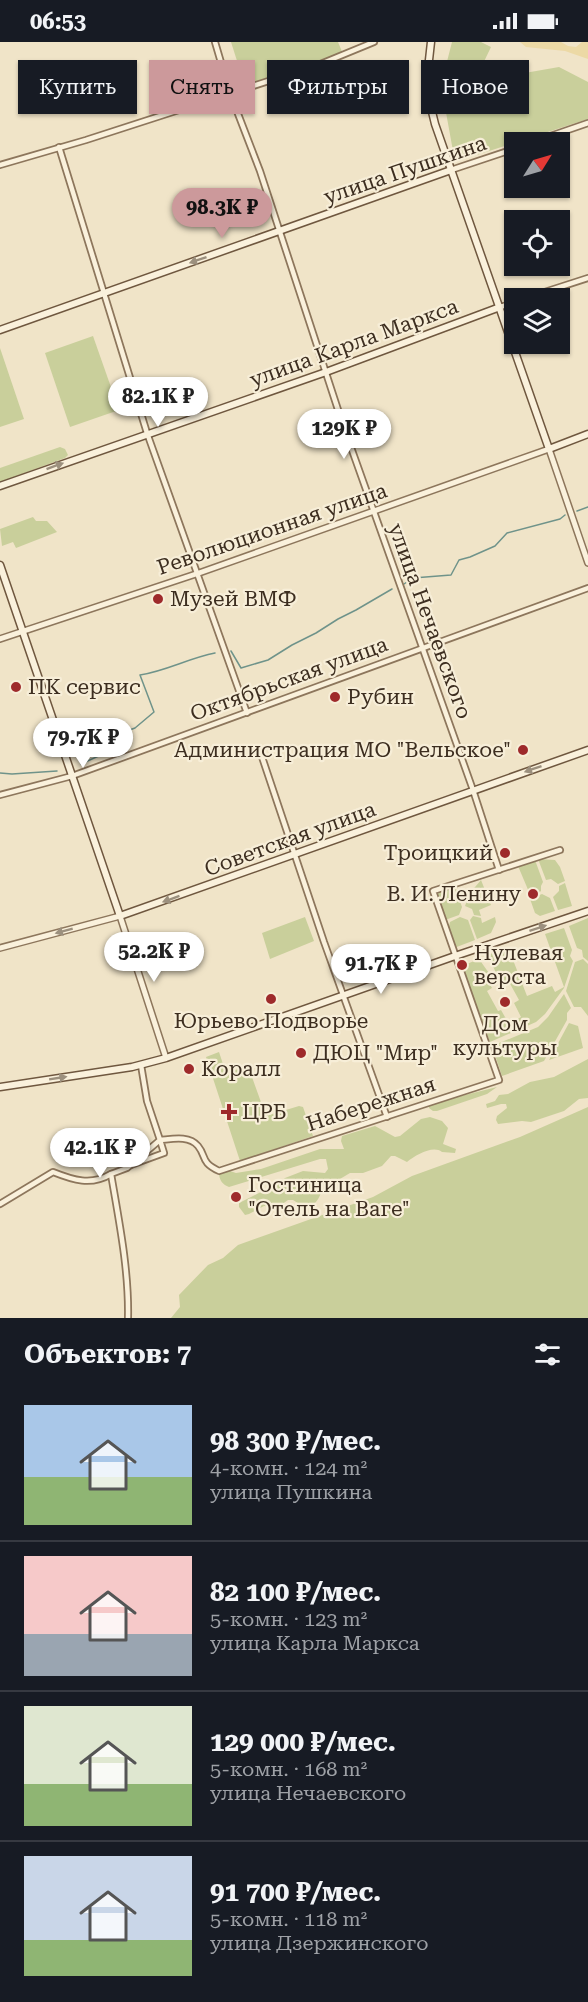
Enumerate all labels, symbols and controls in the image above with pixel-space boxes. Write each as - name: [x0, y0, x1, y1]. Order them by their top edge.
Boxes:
- text: 06:53: [30, 9, 86, 34]
- chip: Купить: [18, 60, 137, 114]
- chip: Снять: [149, 60, 255, 114]
- chip: Фильтры: [267, 60, 409, 114]
- chip: Новое: [421, 60, 529, 114]
- street label: улица Пушкина: [320, 131, 490, 209]
- north arrow: [504, 132, 570, 198]
- map controls: [504, 132, 570, 354]
- pin: 98.3K ₽: [167, 188, 277, 239]
- text: 98.3K ₽: [186, 195, 258, 219]
- button: locate: [504, 210, 570, 276]
- one-way arrow: [189, 256, 207, 266]
- button: layers: [504, 288, 570, 354]
- street label: улица Карла Маркса: [246, 294, 462, 392]
- pin: 82.1K ₽: [103, 377, 213, 428]
- text: 82.1K ₽: [122, 384, 194, 408]
- pin: 129K ₽: [295, 409, 393, 460]
- text: 129K ₽: [311, 416, 377, 440]
- one-way arrow: [46, 460, 64, 470]
- street label: Революционная улица: [154, 478, 391, 580]
- street label: улица Нечаевского: [383, 520, 477, 722]
- place label: Музей ВМФ: [170, 587, 296, 611]
- marker: Музей ВМФ: [151, 592, 165, 606]
- street label: Октябрьская улица: [187, 632, 392, 726]
- place label: ПК сервис: [28, 675, 141, 699]
- marker: ПК сервис: [9, 680, 23, 694]
- place label: Рубин: [347, 685, 414, 709]
- marker: Рубин: [328, 690, 342, 704]
- pin: 79.7K ₽: [28, 718, 138, 769]
- text: 79.7K ₽: [47, 725, 119, 749]
- place label: Администрация МО "Вельское": [174, 738, 511, 762]
- marker: Администрация МО "Вельское": [516, 743, 530, 757]
- one-way arrow: [524, 765, 542, 775]
- street label: Советская улица: [201, 797, 379, 881]
- place label: Троицкий: [383, 841, 493, 865]
- marker: Троицкий: [498, 846, 512, 860]
- place label: В. И. Ленину: [386, 882, 522, 906]
- marker: В. И. Ленину: [526, 887, 540, 901]
- one-way arrow: [162, 894, 180, 904]
- one-way arrow: [529, 922, 547, 932]
- one-way arrow: [55, 927, 73, 936]
- pin: 52.2K ₽: [99, 932, 209, 983]
- text: 52.2K ₽: [118, 939, 190, 963]
- place label: Нулевая верста: [474, 941, 563, 989]
- pin: 91.7K ₽: [326, 944, 436, 995]
- text: 91.7K ₽: [345, 951, 417, 975]
- marker: Нулевая верста: [455, 958, 469, 972]
- marker: Юрьево Подворье: [264, 992, 278, 1006]
- marker: Дом культуры: [498, 995, 512, 1009]
- place label: Юрьево Подворье: [174, 1009, 368, 1033]
- place label: Дом культуры: [453, 1012, 557, 1060]
- place label: ДЮЦ "Мир": [313, 1041, 438, 1065]
- marker: ДЮЦ "Мир": [294, 1046, 308, 1060]
- place label: Коралл: [201, 1057, 281, 1081]
- marker: Коралл: [182, 1062, 196, 1076]
- street label: Набережная: [303, 1072, 439, 1136]
- one-way arrow: [48, 1074, 67, 1083]
- place label: ЦРБ: [242, 1100, 286, 1124]
- marker: ЦРБ: [220, 1103, 238, 1121]
- pin: 42.1K ₽: [45, 1128, 155, 1179]
- text: 42.1K ₽: [64, 1135, 136, 1159]
- place label: Гостиница "Отель на Ваге": [248, 1173, 410, 1221]
- marker: Гостиница "Отель на Ваге": [229, 1190, 243, 1204]
- icon: filters: [531, 1338, 564, 1371]
- text: Объектов: 7: [24, 1339, 191, 1369]
- text: 98 300 ₽/мес.: [210, 1426, 381, 1456]
- icon: home: [72, 1429, 144, 1501]
- text: 4-комн. · 124 m²: [210, 1456, 367, 1480]
- text: улица Пушкина: [210, 1480, 372, 1504]
- text: 82 100 ₽/мес.: [210, 1577, 381, 1607]
- icon: home: [72, 1580, 144, 1652]
- text: 5-комн. · 123 m²: [210, 1607, 367, 1631]
- text: улица Карла Маркса: [210, 1631, 420, 1655]
- text: 129 000 ₽/мес.: [210, 1727, 396, 1757]
- icon: home: [72, 1730, 144, 1802]
- text: 5-комн. · 168 m²: [210, 1757, 367, 1781]
- text: улица Нечаевского: [210, 1781, 406, 1805]
- text: 91 700 ₽/мес.: [210, 1877, 381, 1907]
- icon: home: [72, 1880, 144, 1952]
- text: 5-комн. · 118 m²: [210, 1907, 367, 1931]
- text: улица Дзержинского: [210, 1931, 428, 1955]

